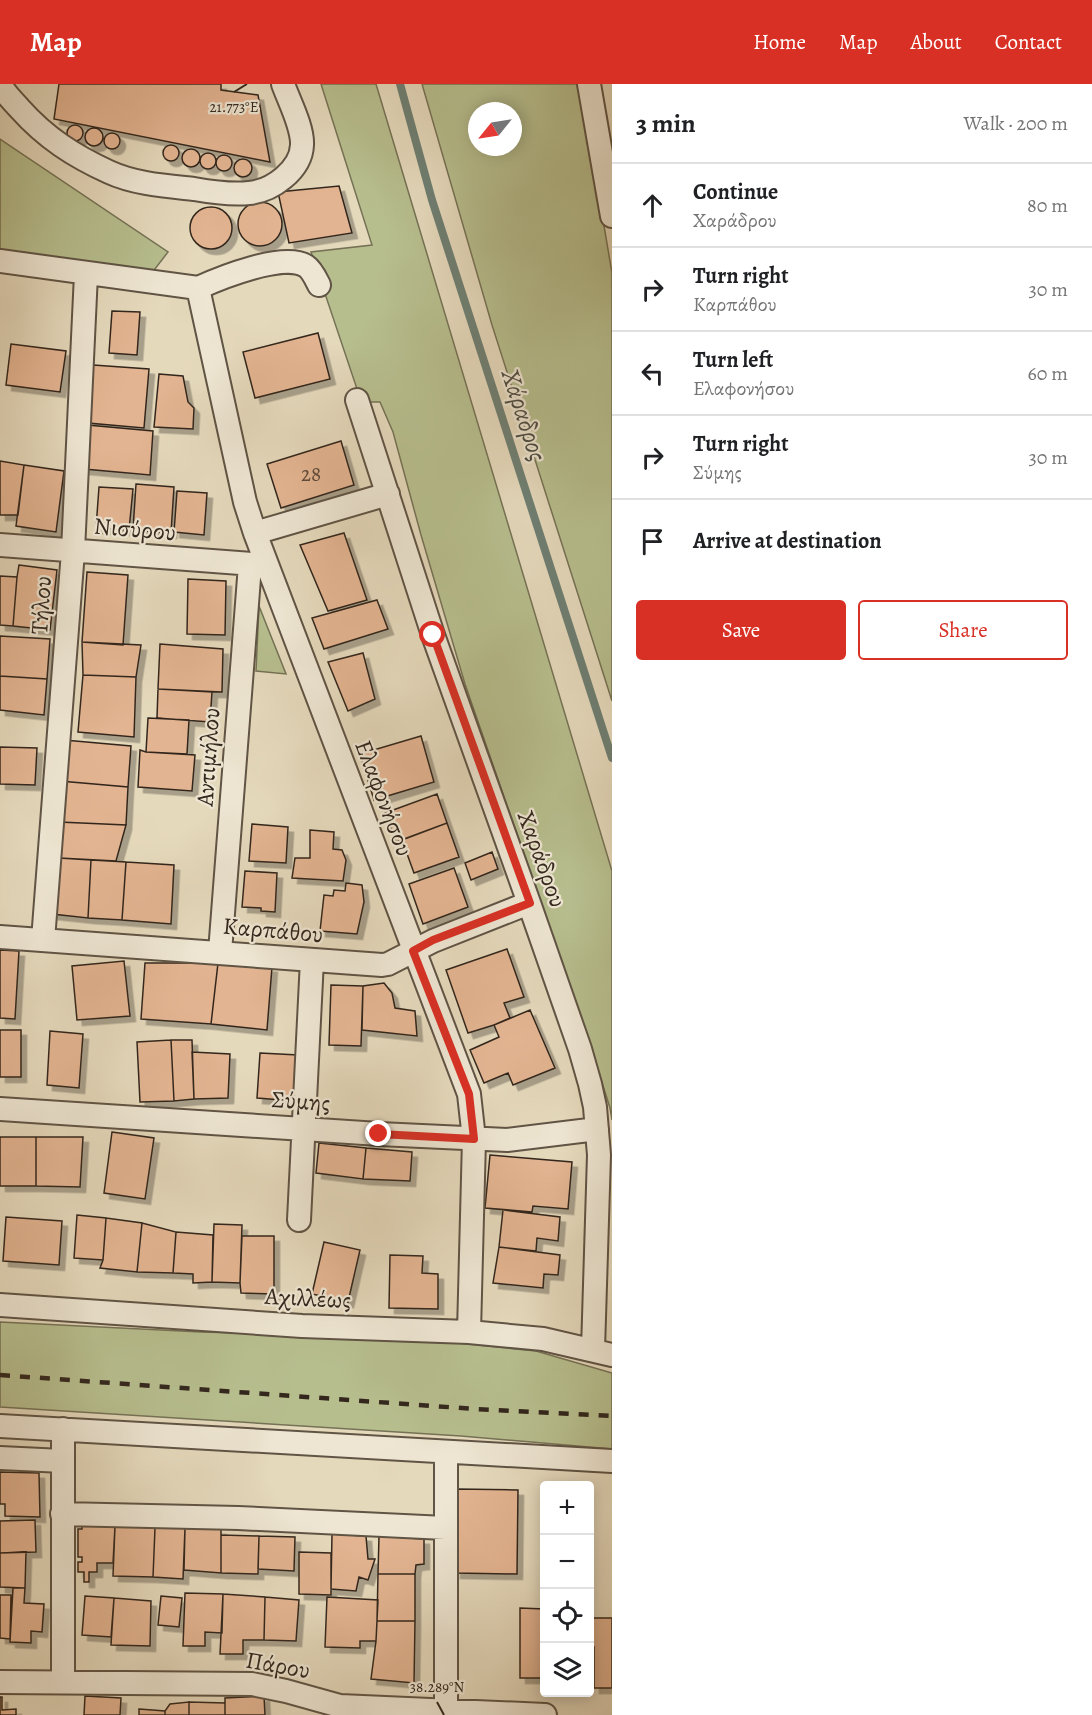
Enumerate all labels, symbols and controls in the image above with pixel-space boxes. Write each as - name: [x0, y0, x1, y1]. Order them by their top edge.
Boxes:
- text: Map: [30, 23, 82, 61]
- text: Home: [753, 28, 806, 56]
- text: Map: [839, 28, 877, 56]
- text: About: [910, 28, 962, 56]
- text: Contact: [995, 28, 1062, 56]
- text: 21.773°E: [209, 97, 259, 117]
- north arrow: [468, 102, 522, 156]
- text: 3 min: [636, 106, 696, 141]
- text: Walk · 200 m: [964, 110, 1068, 137]
- text: Continue: [693, 177, 778, 207]
- icon: ahead: [636, 189, 669, 222]
- text: 80 m: [1027, 192, 1068, 219]
- text: Χαράδρου: [693, 207, 777, 234]
- text: Turn right: [693, 261, 789, 291]
- icon: right: [636, 273, 669, 306]
- text: 30 m: [1028, 276, 1068, 303]
- text: Καρπάθου: [693, 291, 777, 318]
- text: Turn left: [693, 345, 773, 375]
- icon: left: [636, 357, 669, 390]
- text: 60 m: [1028, 360, 1068, 387]
- water label: Χάραδρος: [492, 364, 555, 466]
- text: Ελαφονήσου: [693, 375, 794, 402]
- text: Turn right: [693, 429, 789, 459]
- icon: right: [636, 441, 669, 474]
- text: 30 m: [1028, 444, 1068, 471]
- text: Σύμης: [693, 459, 742, 486]
- house number: 28: [301, 460, 321, 488]
- street label: Νισύρου: [93, 509, 177, 549]
- icon: arrive: [636, 525, 669, 558]
- text: Arrive at destination: [693, 526, 882, 556]
- street label: Τήλου: [23, 575, 59, 635]
- button: Save: [636, 600, 846, 660]
- button: Share: [858, 600, 1068, 660]
- route start: [419, 621, 445, 647]
- street label: Αντιμήλου: [189, 707, 227, 808]
- street label: Ελαφονήσου: [347, 736, 421, 860]
- street label: Χαράδρου: [510, 806, 574, 912]
- street label: Καρπάθου: [222, 910, 324, 950]
- street label: Σύμης: [271, 1083, 331, 1119]
- route end: [365, 1120, 391, 1146]
- street label: Αχιλλέως: [263, 1280, 352, 1316]
- map controls: [540, 1481, 594, 1697]
- button: +: [540, 1481, 594, 1535]
- button: −: [540, 1535, 594, 1589]
- button: locate: [540, 1589, 594, 1643]
- button: layers: [540, 1643, 594, 1697]
- street label: Πάρου: [243, 1644, 313, 1686]
- text: 38.289°N: [410, 1677, 465, 1697]

